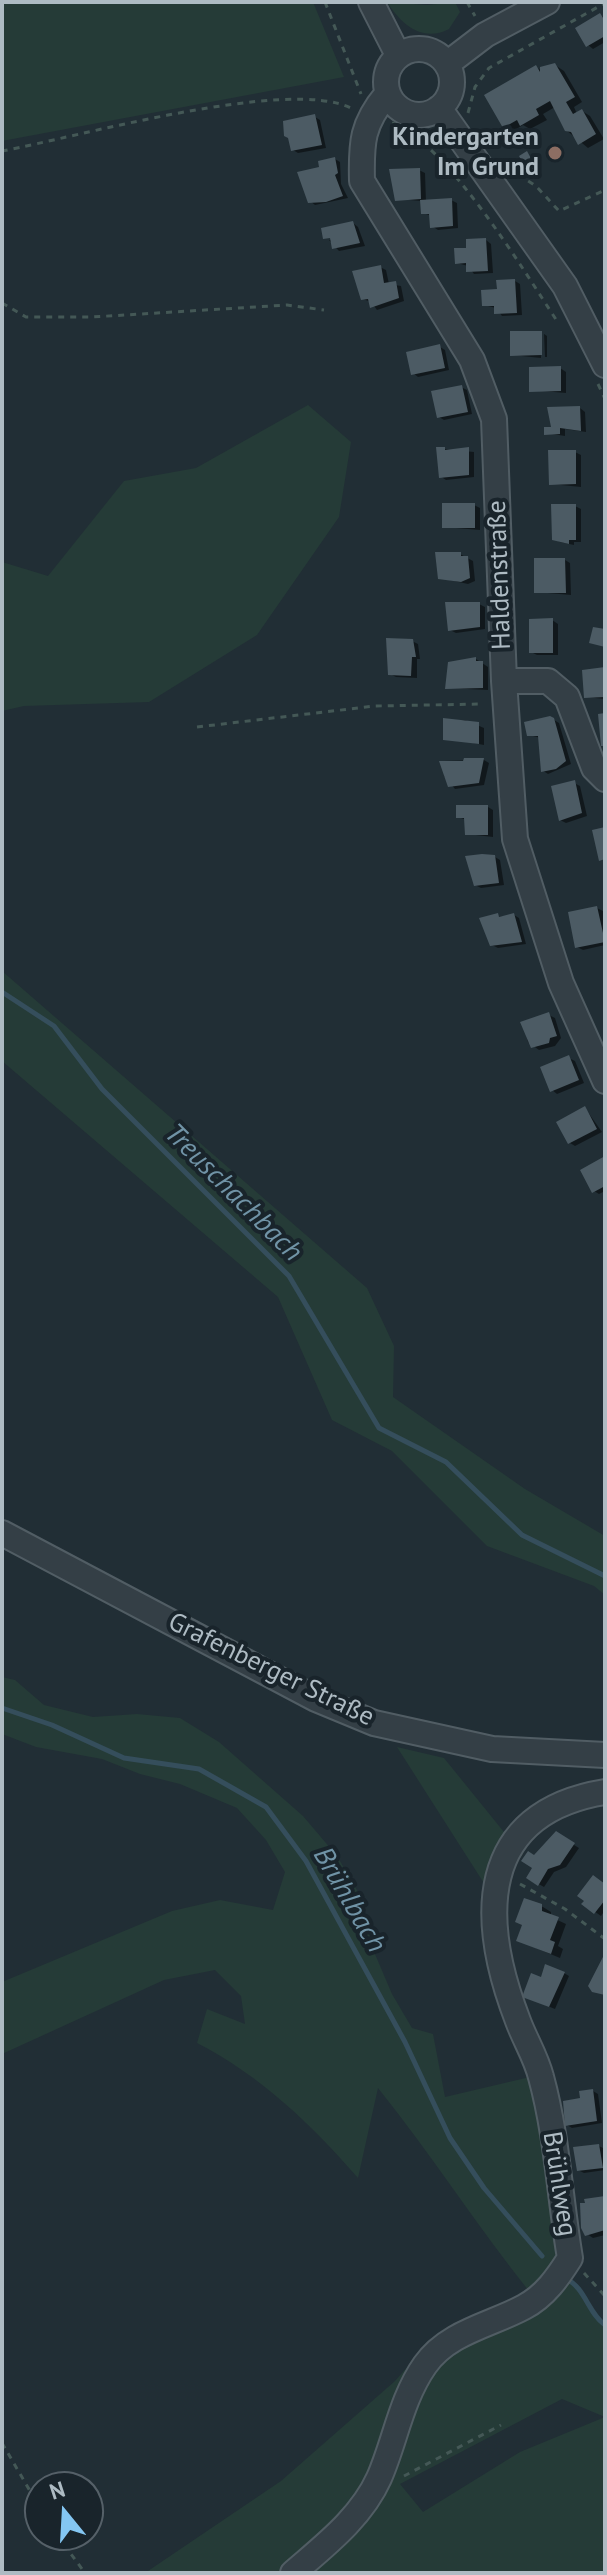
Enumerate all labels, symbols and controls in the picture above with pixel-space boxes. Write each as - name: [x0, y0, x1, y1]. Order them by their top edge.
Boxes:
- place label: Kindergarten Im Grund: [392, 122, 539, 184]
- marker: Kindergarten Im Grund: [546, 144, 564, 162]
- street label: Haldenstraße: [482, 500, 518, 650]
- water label: Treuschachbach: [157, 1117, 309, 1269]
- street label: Grafenberger Straße: [163, 1607, 379, 1733]
- water label: Brühlbach: [305, 1841, 393, 1959]
- street label: Brühlweg: [535, 2129, 583, 2239]
- north arrow: [24, 2471, 104, 2551]
- text: N: [46, 2475, 68, 2506]

